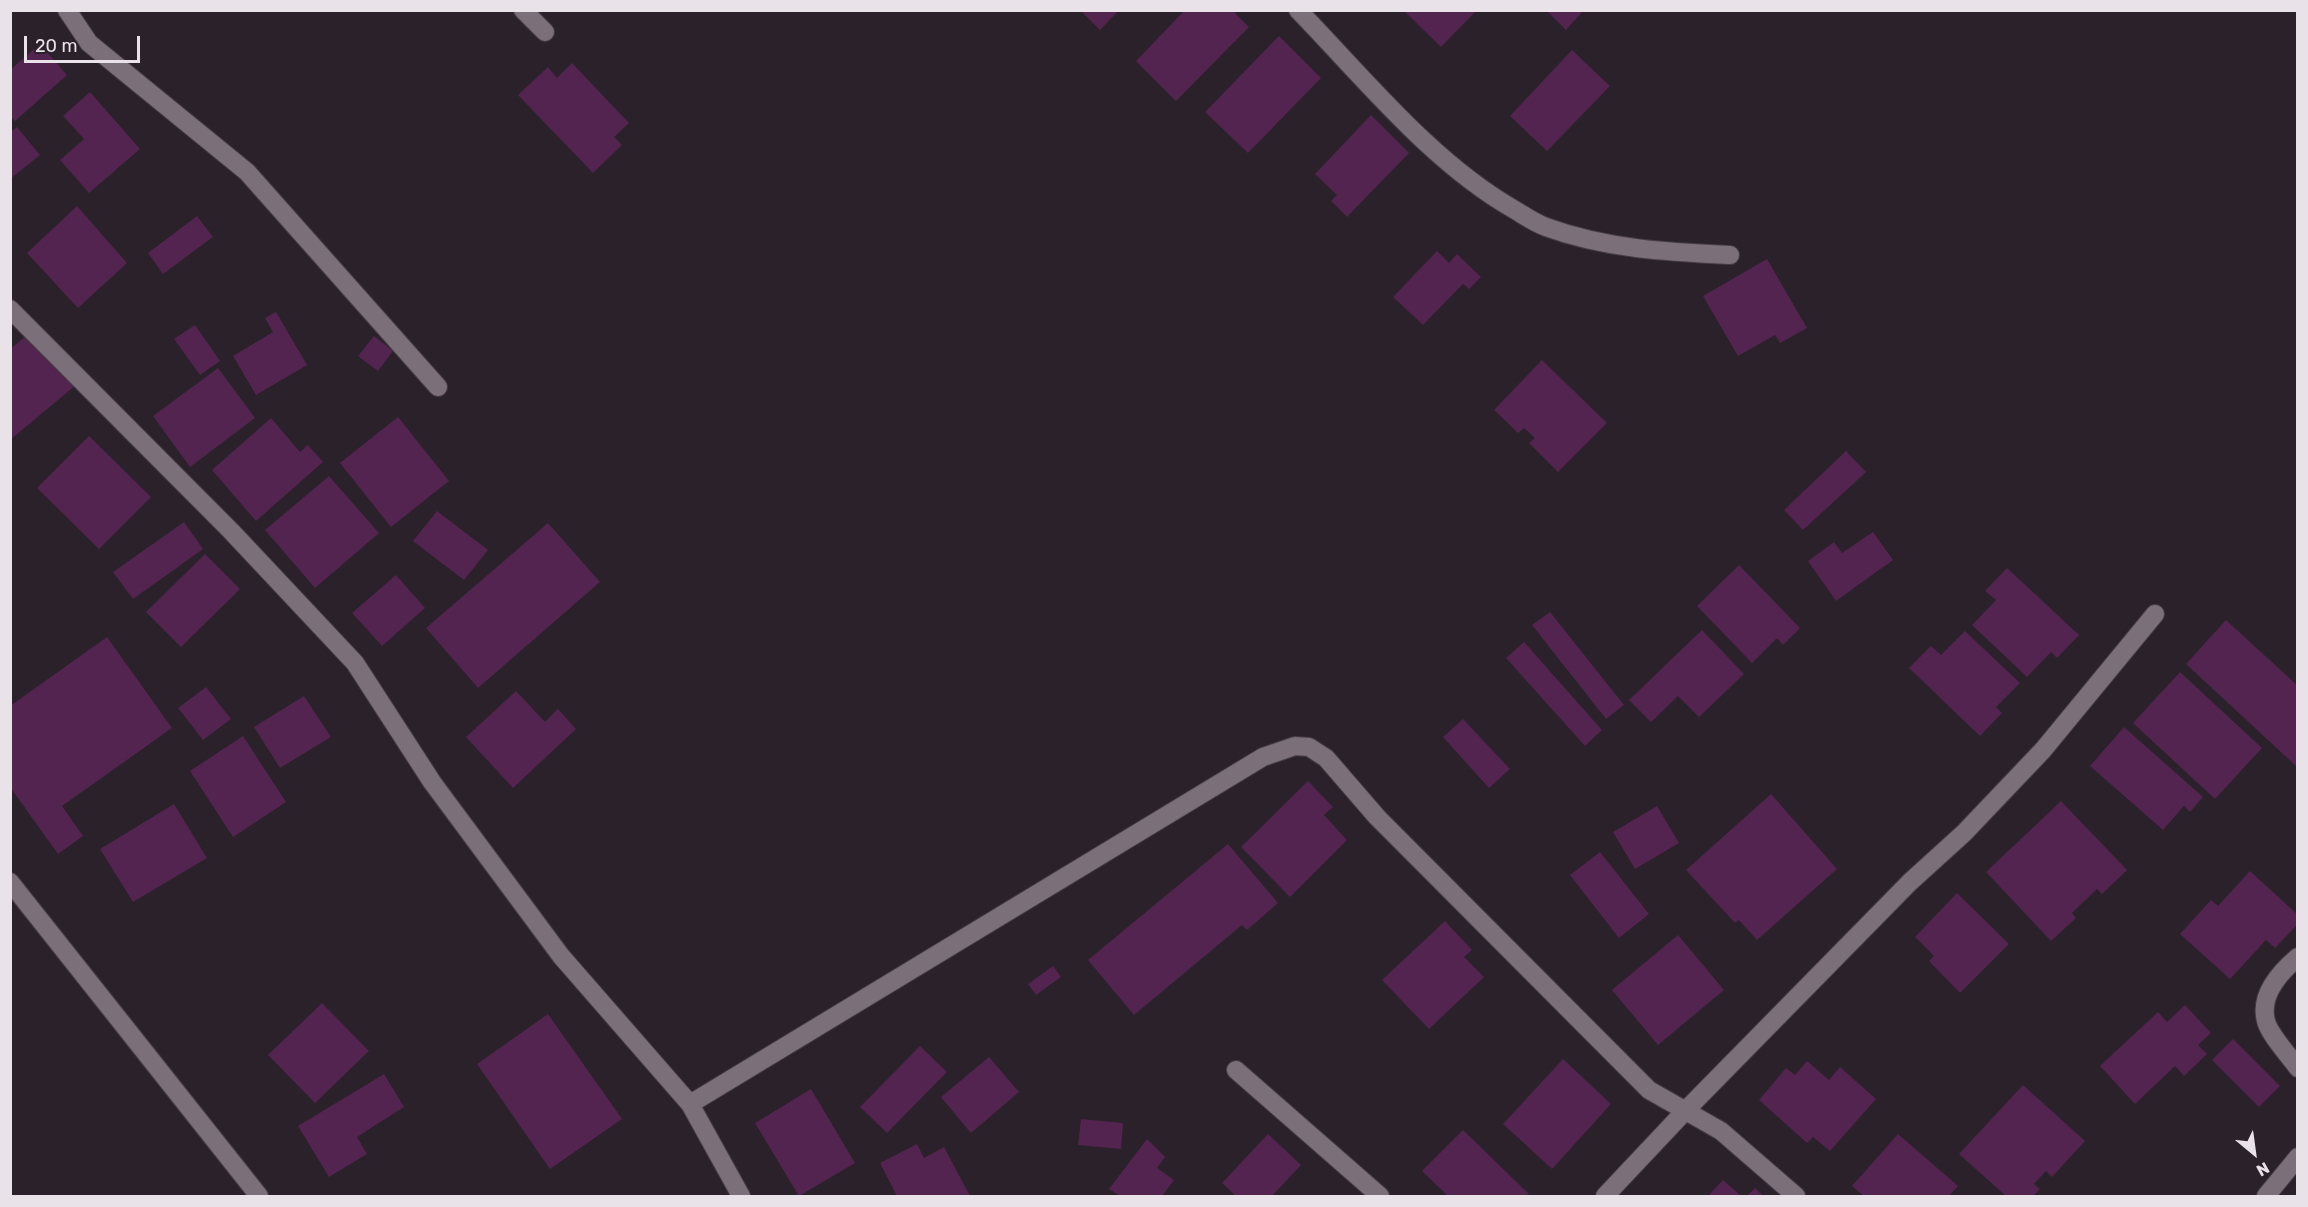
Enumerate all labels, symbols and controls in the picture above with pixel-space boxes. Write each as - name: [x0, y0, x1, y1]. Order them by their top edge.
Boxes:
- scale bar: [27, 24, 142, 62]
- text: 20 m: [35, 35, 77, 57]
- north arrow: [2224, 1123, 2284, 1183]
- text: N: [2253, 1158, 2273, 1180]

